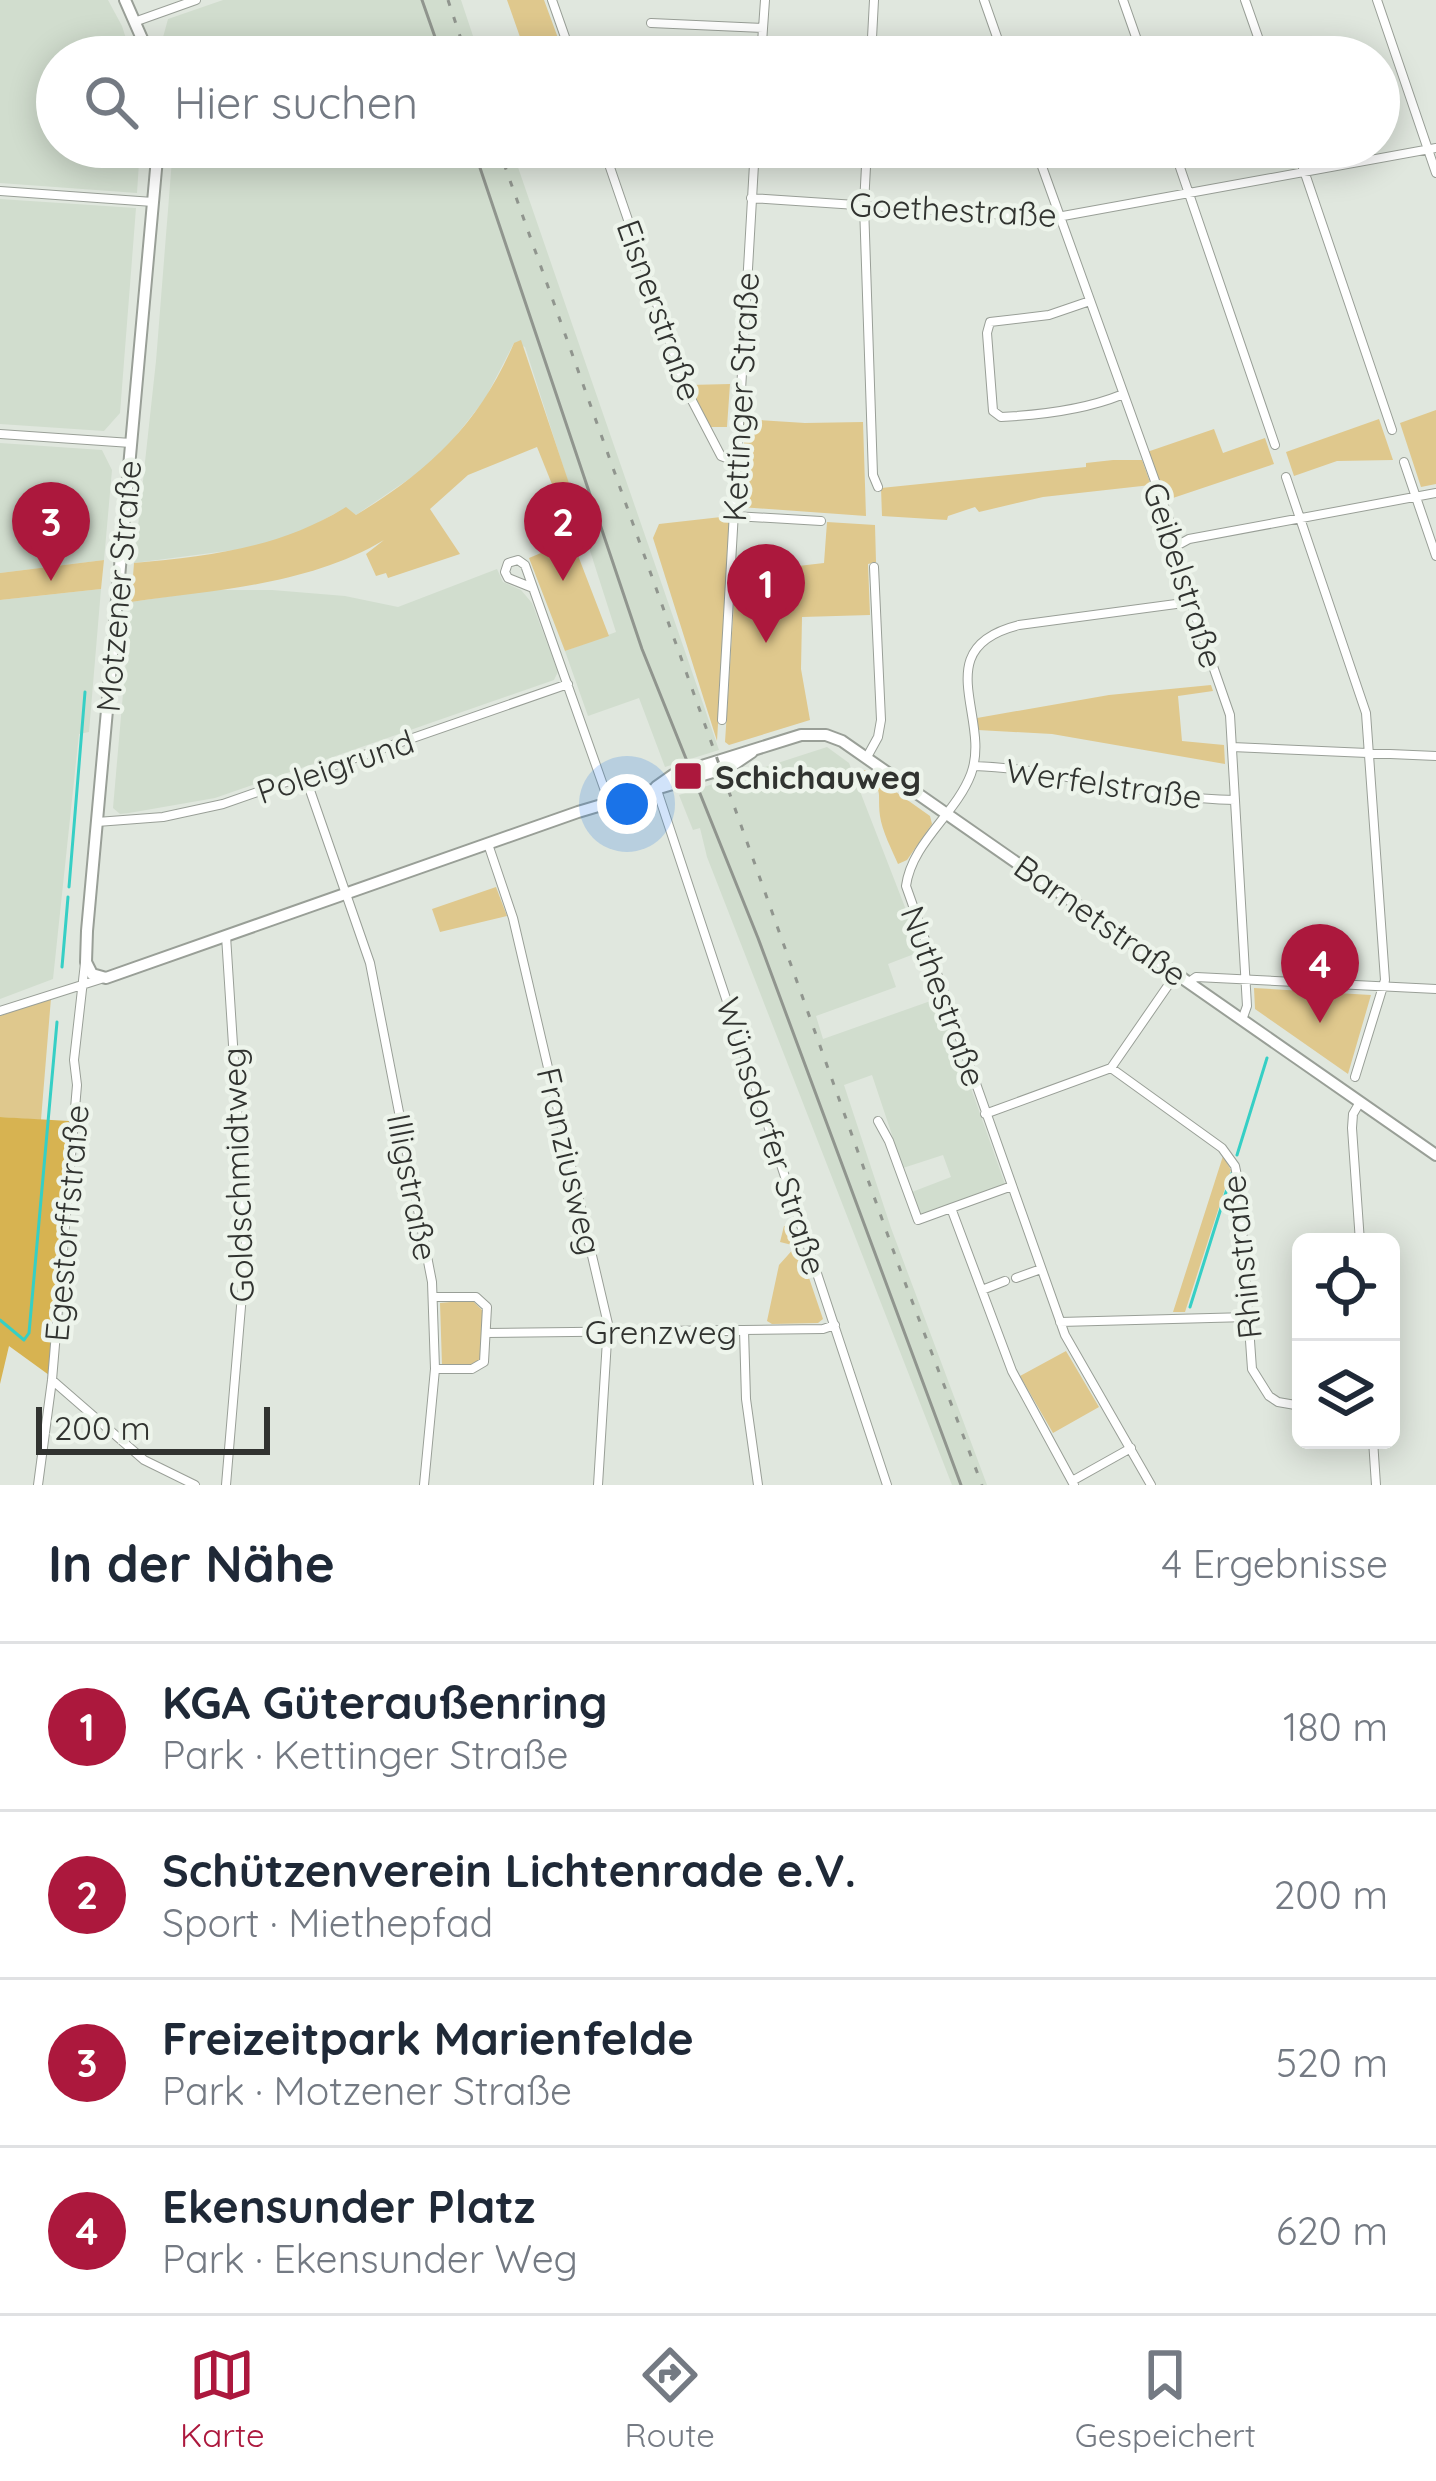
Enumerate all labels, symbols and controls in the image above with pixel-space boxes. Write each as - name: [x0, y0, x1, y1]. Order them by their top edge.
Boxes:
- search box: [36, 36, 1400, 168]
- icon: search: [78, 69, 144, 135]
- text: Hier suchen: [174, 74, 418, 130]
- street label: Goethestraße: [848, 183, 1058, 235]
- street label: Eisnerstraße: [608, 214, 712, 406]
- street label: Kettinger Straße: [713, 271, 767, 523]
- street label: Motzener Straße: [87, 458, 149, 714]
- street label: Geibelstraße: [1135, 477, 1233, 673]
- pin: 3: [12, 482, 90, 581]
- pin: 2: [524, 482, 602, 581]
- pin: 1: [727, 544, 805, 643]
- street label: Poleigrund: [251, 720, 419, 812]
- street label: Werfelstraße: [1003, 749, 1205, 817]
- place label: Schichauweg: [715, 756, 921, 797]
- marker: Schichauweg: [672, 760, 704, 792]
- your location: [597, 774, 657, 834]
- street label: Barnetstraße: [1007, 845, 1195, 995]
- street label: Nuthestraße: [892, 900, 996, 1092]
- pin: 4: [1281, 924, 1359, 1023]
- street label: Wünsdorfer Straße: [708, 992, 836, 1280]
- street label: Goldschmidtweg: [212, 1047, 262, 1303]
- street label: Franziusweg: [529, 1063, 611, 1259]
- street label: Egestorffstraße: [35, 1103, 97, 1343]
- street label: Illigstraße: [379, 1110, 447, 1264]
- street label: Rhinstraße: [1212, 1173, 1270, 1341]
- map controls: [1292, 1233, 1400, 1449]
- button: locate: [1292, 1233, 1400, 1341]
- street label: Grenzweg: [585, 1311, 737, 1352]
- button: layers: [1292, 1341, 1400, 1449]
- scale bar: [36, 1401, 270, 1454]
- text: 200 m: [54, 1407, 151, 1448]
- text: In der Nähe: [48, 1531, 335, 1595]
- text: 4 Ergebnisse: [1161, 1539, 1388, 1588]
- text: KGA Güteraußenring: [162, 1674, 608, 1730]
- text: 1: [79, 1702, 95, 1751]
- text: 180 m: [1283, 1702, 1388, 1751]
- text: Park · Kettinger Straße: [162, 1730, 569, 1779]
- text: Schützenverein Lichtenrade e.V.: [162, 1842, 856, 1898]
- text: 2: [76, 1870, 98, 1919]
- text: 200 m: [1274, 1870, 1388, 1919]
- text: Sport · Miethepfad: [162, 1898, 493, 1947]
- text: Freizeitpark Marienfelde: [162, 2010, 694, 2066]
- text: 3: [77, 2038, 97, 2087]
- text: 520 m: [1276, 2038, 1388, 2087]
- text: Park · Motzener Straße: [162, 2066, 572, 2115]
- text: Ekensunder Platz: [162, 2178, 535, 2234]
- text: 4: [76, 2206, 98, 2255]
- text: 620 m: [1276, 2206, 1388, 2255]
- text: Park · Ekensunder Weg: [162, 2234, 578, 2283]
- tab: Karte: [180, 2342, 265, 2455]
- tab: Route: [625, 2342, 715, 2455]
- tab: Gespeichert: [1075, 2342, 1256, 2455]

